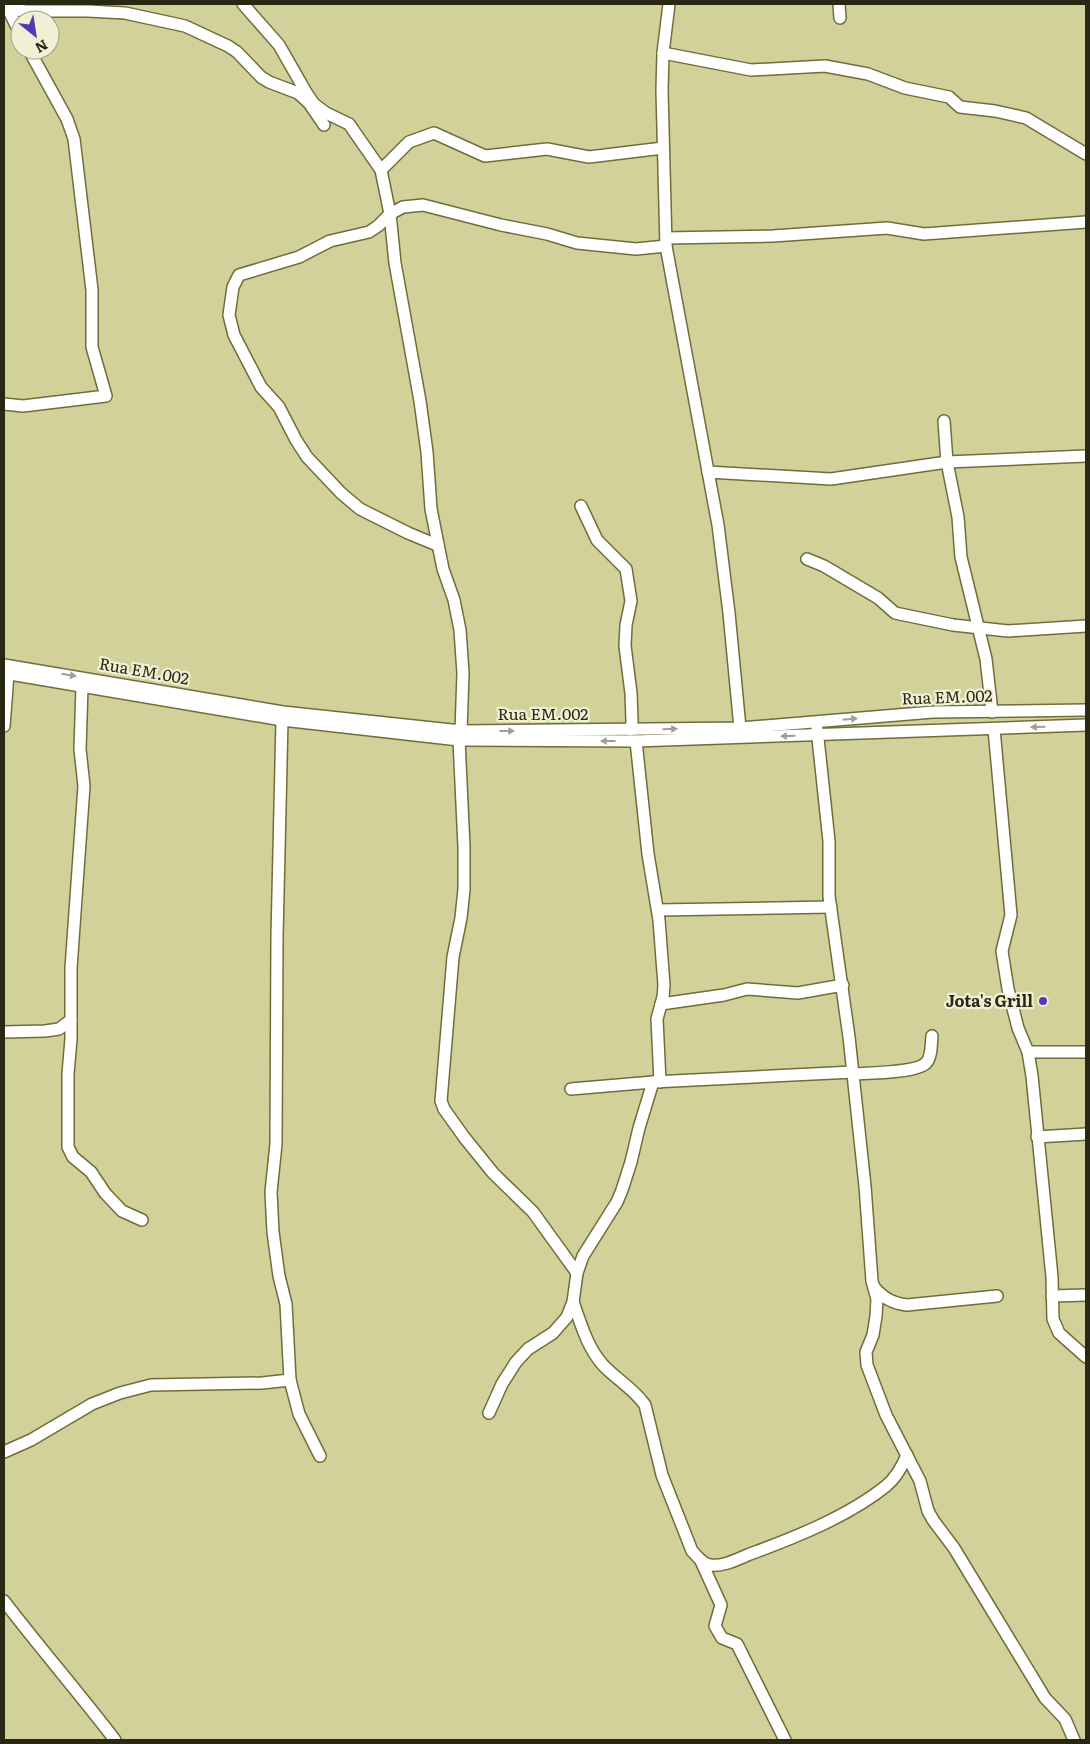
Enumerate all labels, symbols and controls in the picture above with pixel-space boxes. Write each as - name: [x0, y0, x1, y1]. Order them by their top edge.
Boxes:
- north arrow: [10, 10, 60, 60]
- text: N: [32, 36, 52, 59]
- street label: Rua EM.002: [97, 650, 191, 690]
- one-way arrow: [62, 671, 78, 679]
- street label: Rua EM.002: [901, 682, 993, 710]
- street label: Rua EM.002: [498, 701, 588, 725]
- one-way arrow: [842, 715, 858, 723]
- one-way arrow: [1029, 723, 1045, 731]
- one-way arrow: [662, 725, 678, 733]
- one-way arrow: [500, 727, 516, 735]
- one-way arrow: [779, 732, 795, 740]
- one-way arrow: [600, 737, 616, 745]
- place label: Jota's Grill: [946, 988, 1033, 1012]
- marker: Jota's Grill: [1037, 995, 1049, 1007]

